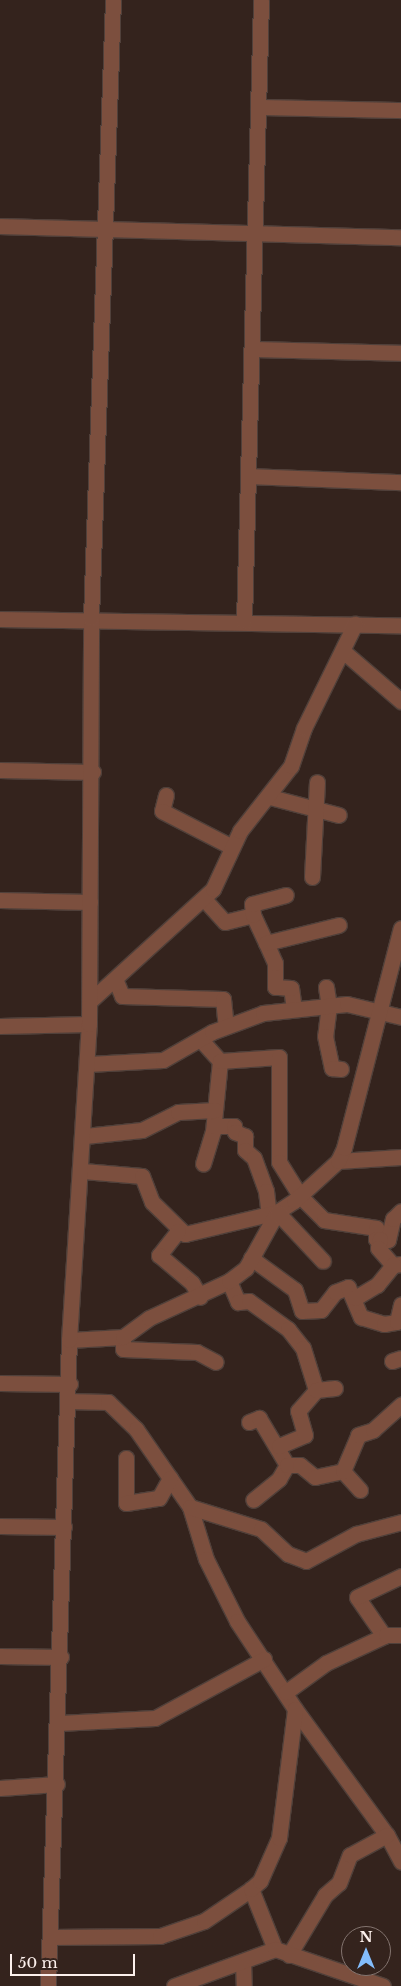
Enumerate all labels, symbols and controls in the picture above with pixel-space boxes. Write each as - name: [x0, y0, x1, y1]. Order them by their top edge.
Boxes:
- north arrow: [341, 1926, 391, 1976]
- text: N: [359, 1928, 373, 1946]
- scale bar: [12, 1944, 138, 1976]
- text: 50 m: [18, 1953, 58, 1972]

